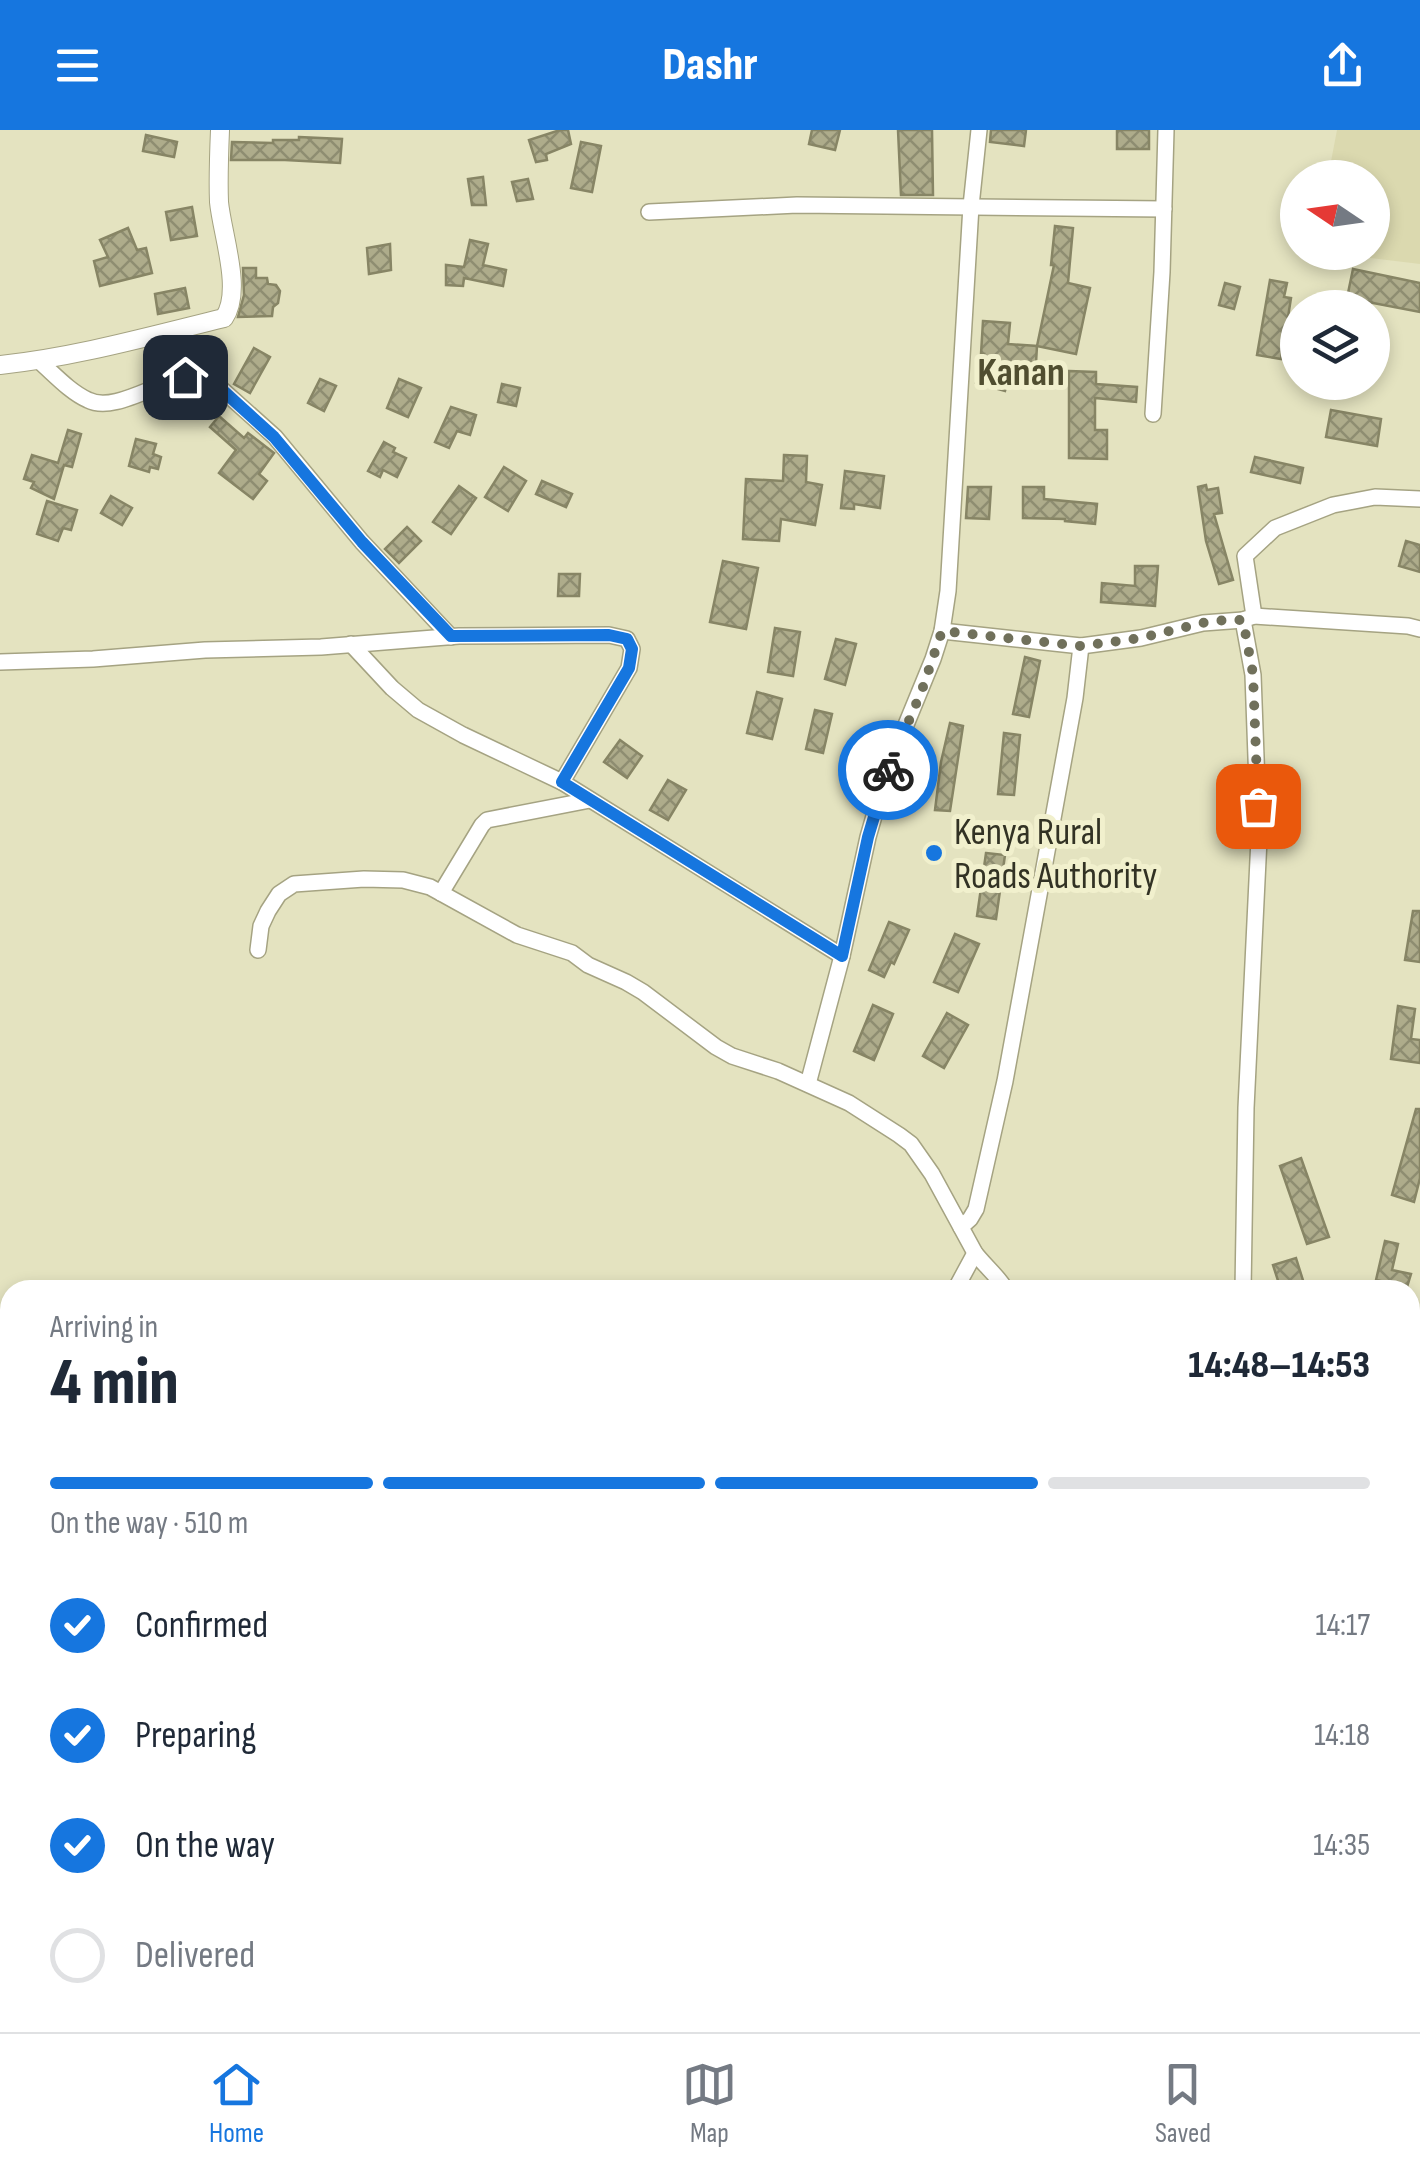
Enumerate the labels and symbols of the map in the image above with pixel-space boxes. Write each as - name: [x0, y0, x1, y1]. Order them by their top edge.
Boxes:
- north arrow: [1280, 160, 1390, 270]
- pin: [143, 335, 228, 420]
- district label: Kanan: [977, 349, 1065, 397]
- courier: [838, 720, 938, 820]
- pin: [1216, 764, 1301, 849]
- place label: Kenya Rural Roads Authority: [954, 810, 1157, 899]
- marker: Kenya Rural Roads Authority: [923, 842, 945, 864]

